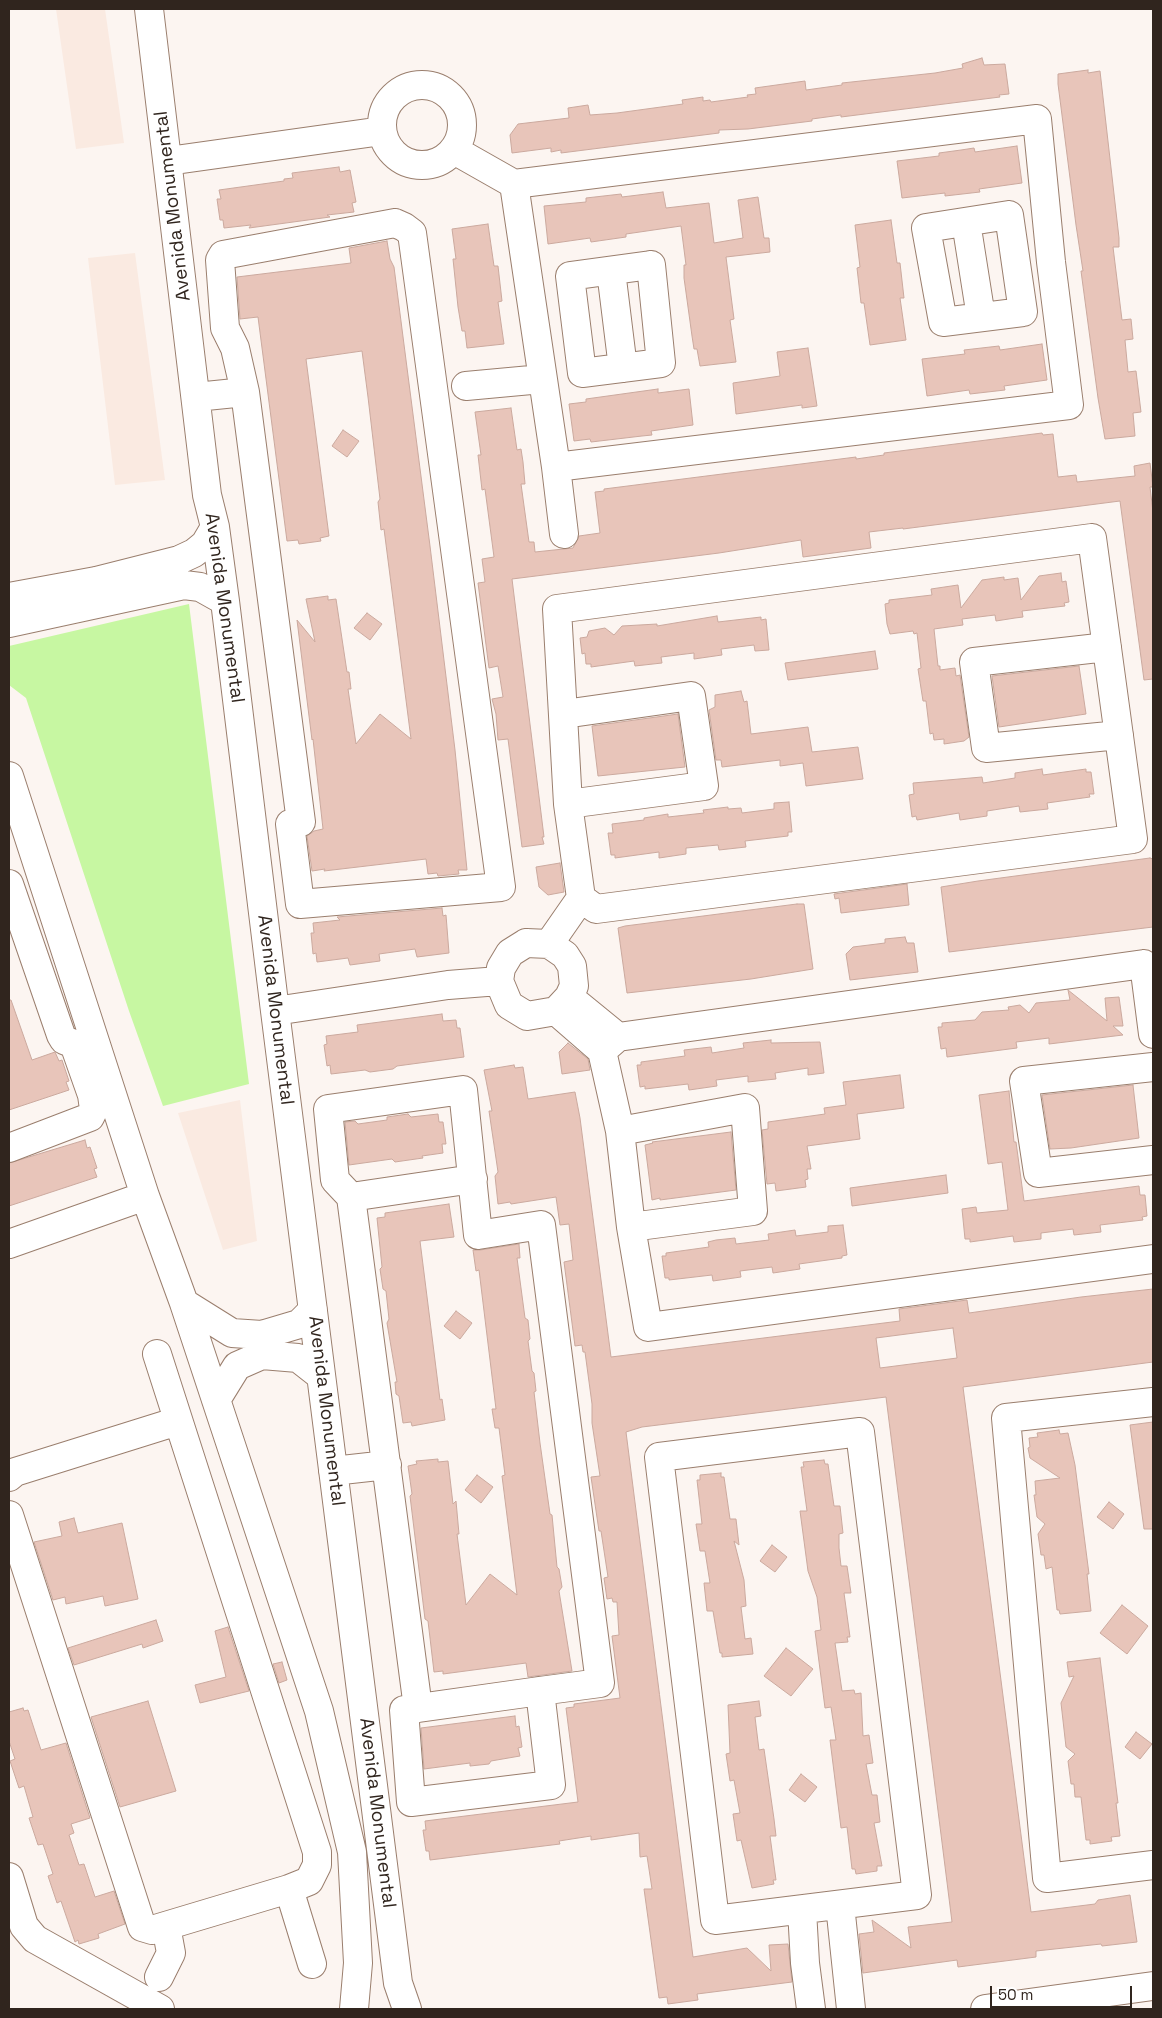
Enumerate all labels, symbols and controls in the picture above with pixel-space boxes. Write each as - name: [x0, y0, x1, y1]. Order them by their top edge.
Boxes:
- street label: Avenida Monumental: [150, 110, 196, 302]
- street label: Avenida Monumental: [199, 512, 249, 704]
- street label: Avenida Monumental: [252, 914, 298, 1106]
- street label: Avenida Monumental: [303, 1315, 349, 1507]
- street label: Avenida Monumental: [354, 1717, 400, 1909]
- scale bar: [992, 1976, 1134, 2008]
- text: 50 m: [998, 1985, 1033, 2004]

